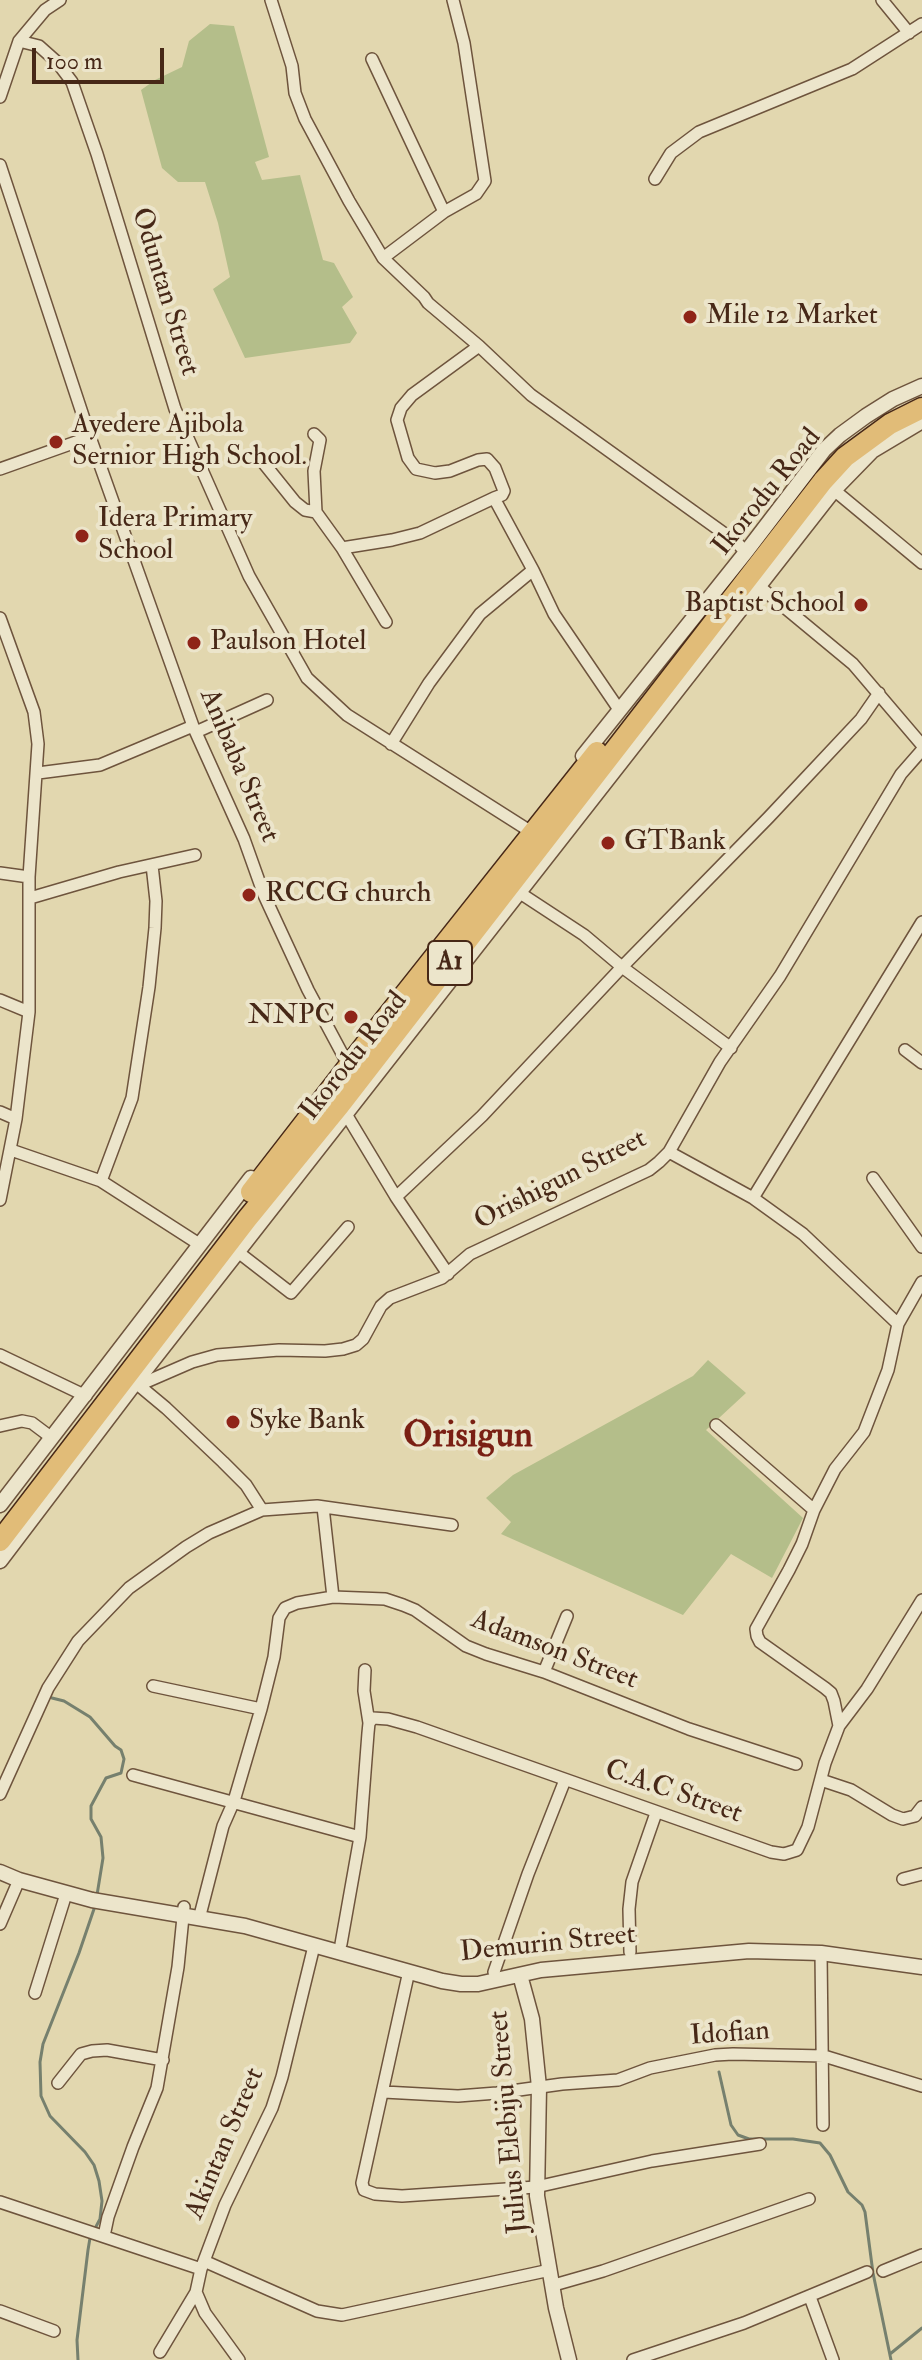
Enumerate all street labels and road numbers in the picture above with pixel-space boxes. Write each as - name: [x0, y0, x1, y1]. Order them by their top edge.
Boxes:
- street label: Oduntan Street: [123, 204, 205, 380]
- street label: Ikorodu Road: [706, 423, 830, 563]
- street label: Anibaba Street: [191, 684, 285, 848]
- road number: A1: [428, 941, 472, 985]
- street label: Ikorodu Road: [294, 986, 416, 1128]
- street label: Orishigun Street: [469, 1123, 653, 1239]
- street label: Adamson Street: [466, 1604, 642, 1698]
- street label: C.A.C Street: [600, 1754, 746, 1832]
- street label: Demurin Street: [459, 1919, 637, 1971]
- street label: Julius Elebiju Street: [484, 2009, 536, 2235]
- street label: Idofian: [689, 2015, 771, 2055]
- street label: Akintan Street: [179, 2063, 273, 2225]

